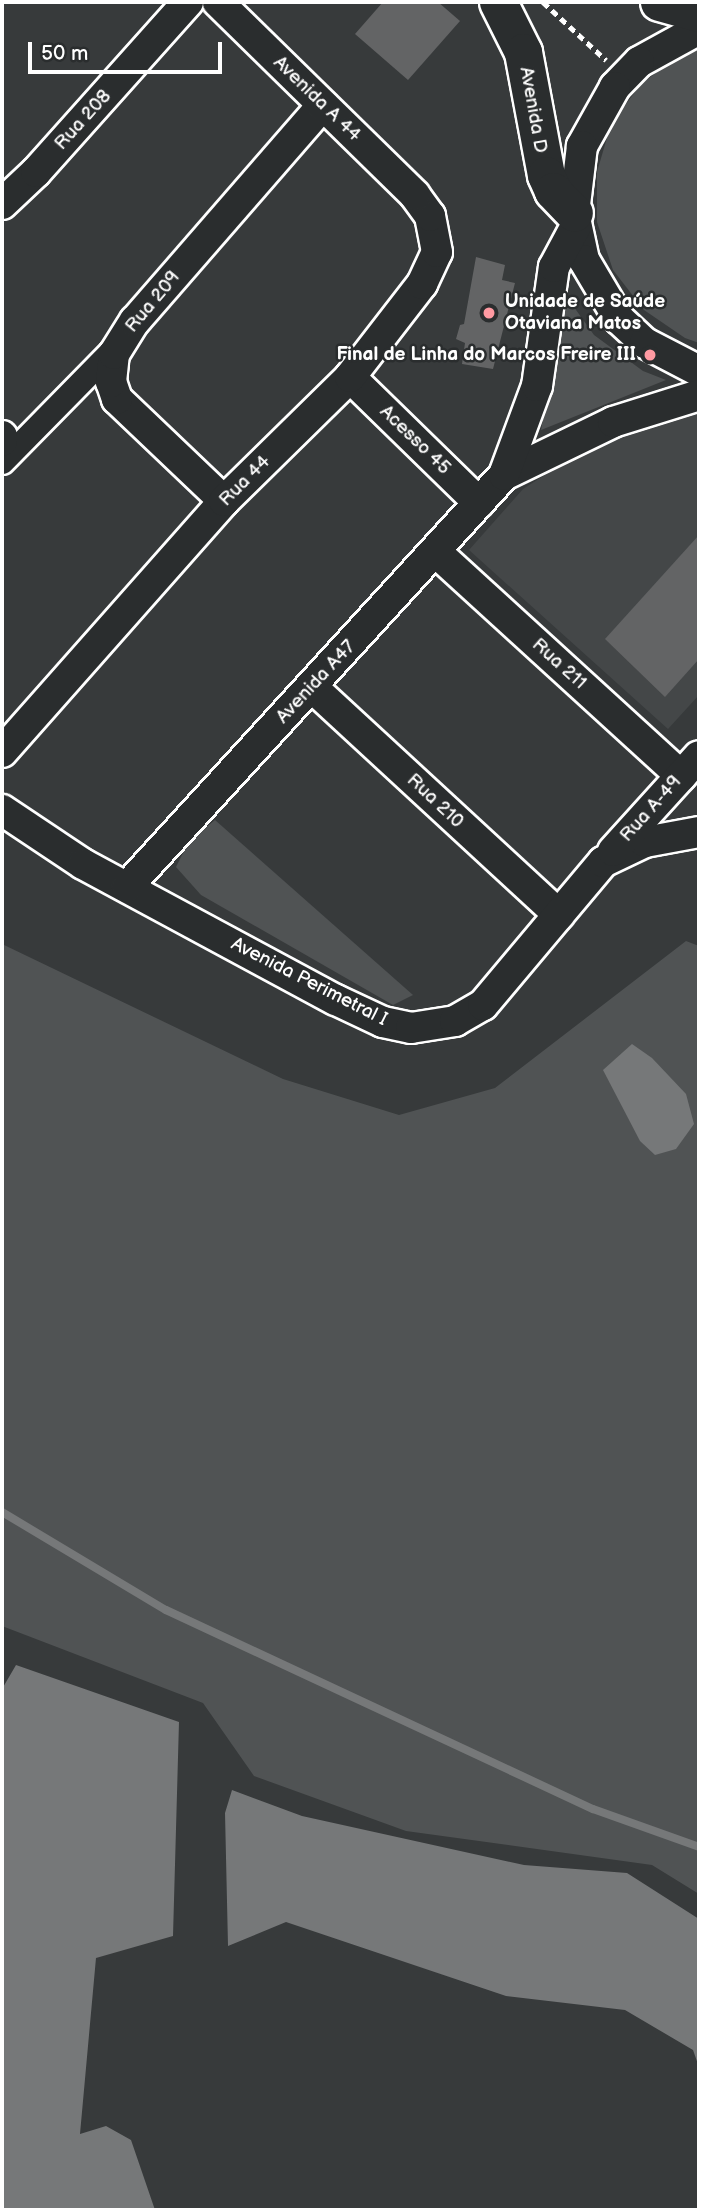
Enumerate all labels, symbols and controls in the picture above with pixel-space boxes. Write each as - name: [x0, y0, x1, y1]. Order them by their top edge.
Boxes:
- scale bar: [32, 28, 226, 72]
- text: 50 m: [41, 41, 88, 66]
- street label: Avenida A 44: [268, 52, 366, 146]
- street label: Avenida D: [514, 65, 552, 155]
- street label: Rua 208: [50, 85, 116, 155]
- street label: Rua 209: [121, 267, 185, 337]
- place label: Unidade de Saúde Otaviana Matos: [505, 291, 665, 335]
- marker: Unidade de Saúde Otaviana Matos: [479, 303, 499, 323]
- place label: Final de Linha do Marcos Freire III: [337, 344, 636, 366]
- marker: Final de Linha do Marcos Freire III: [642, 347, 658, 363]
- street label: Acesso 45: [375, 401, 455, 479]
- street label: Rua 44: [215, 451, 275, 511]
- street label: Rua 211: [527, 634, 591, 694]
- street label: Avenida A47: [272, 636, 360, 728]
- street label: Rua 210: [402, 769, 468, 833]
- street label: Rua A-49: [615, 771, 687, 847]
- street label: Avenida Perimetral I: [227, 933, 391, 1031]

